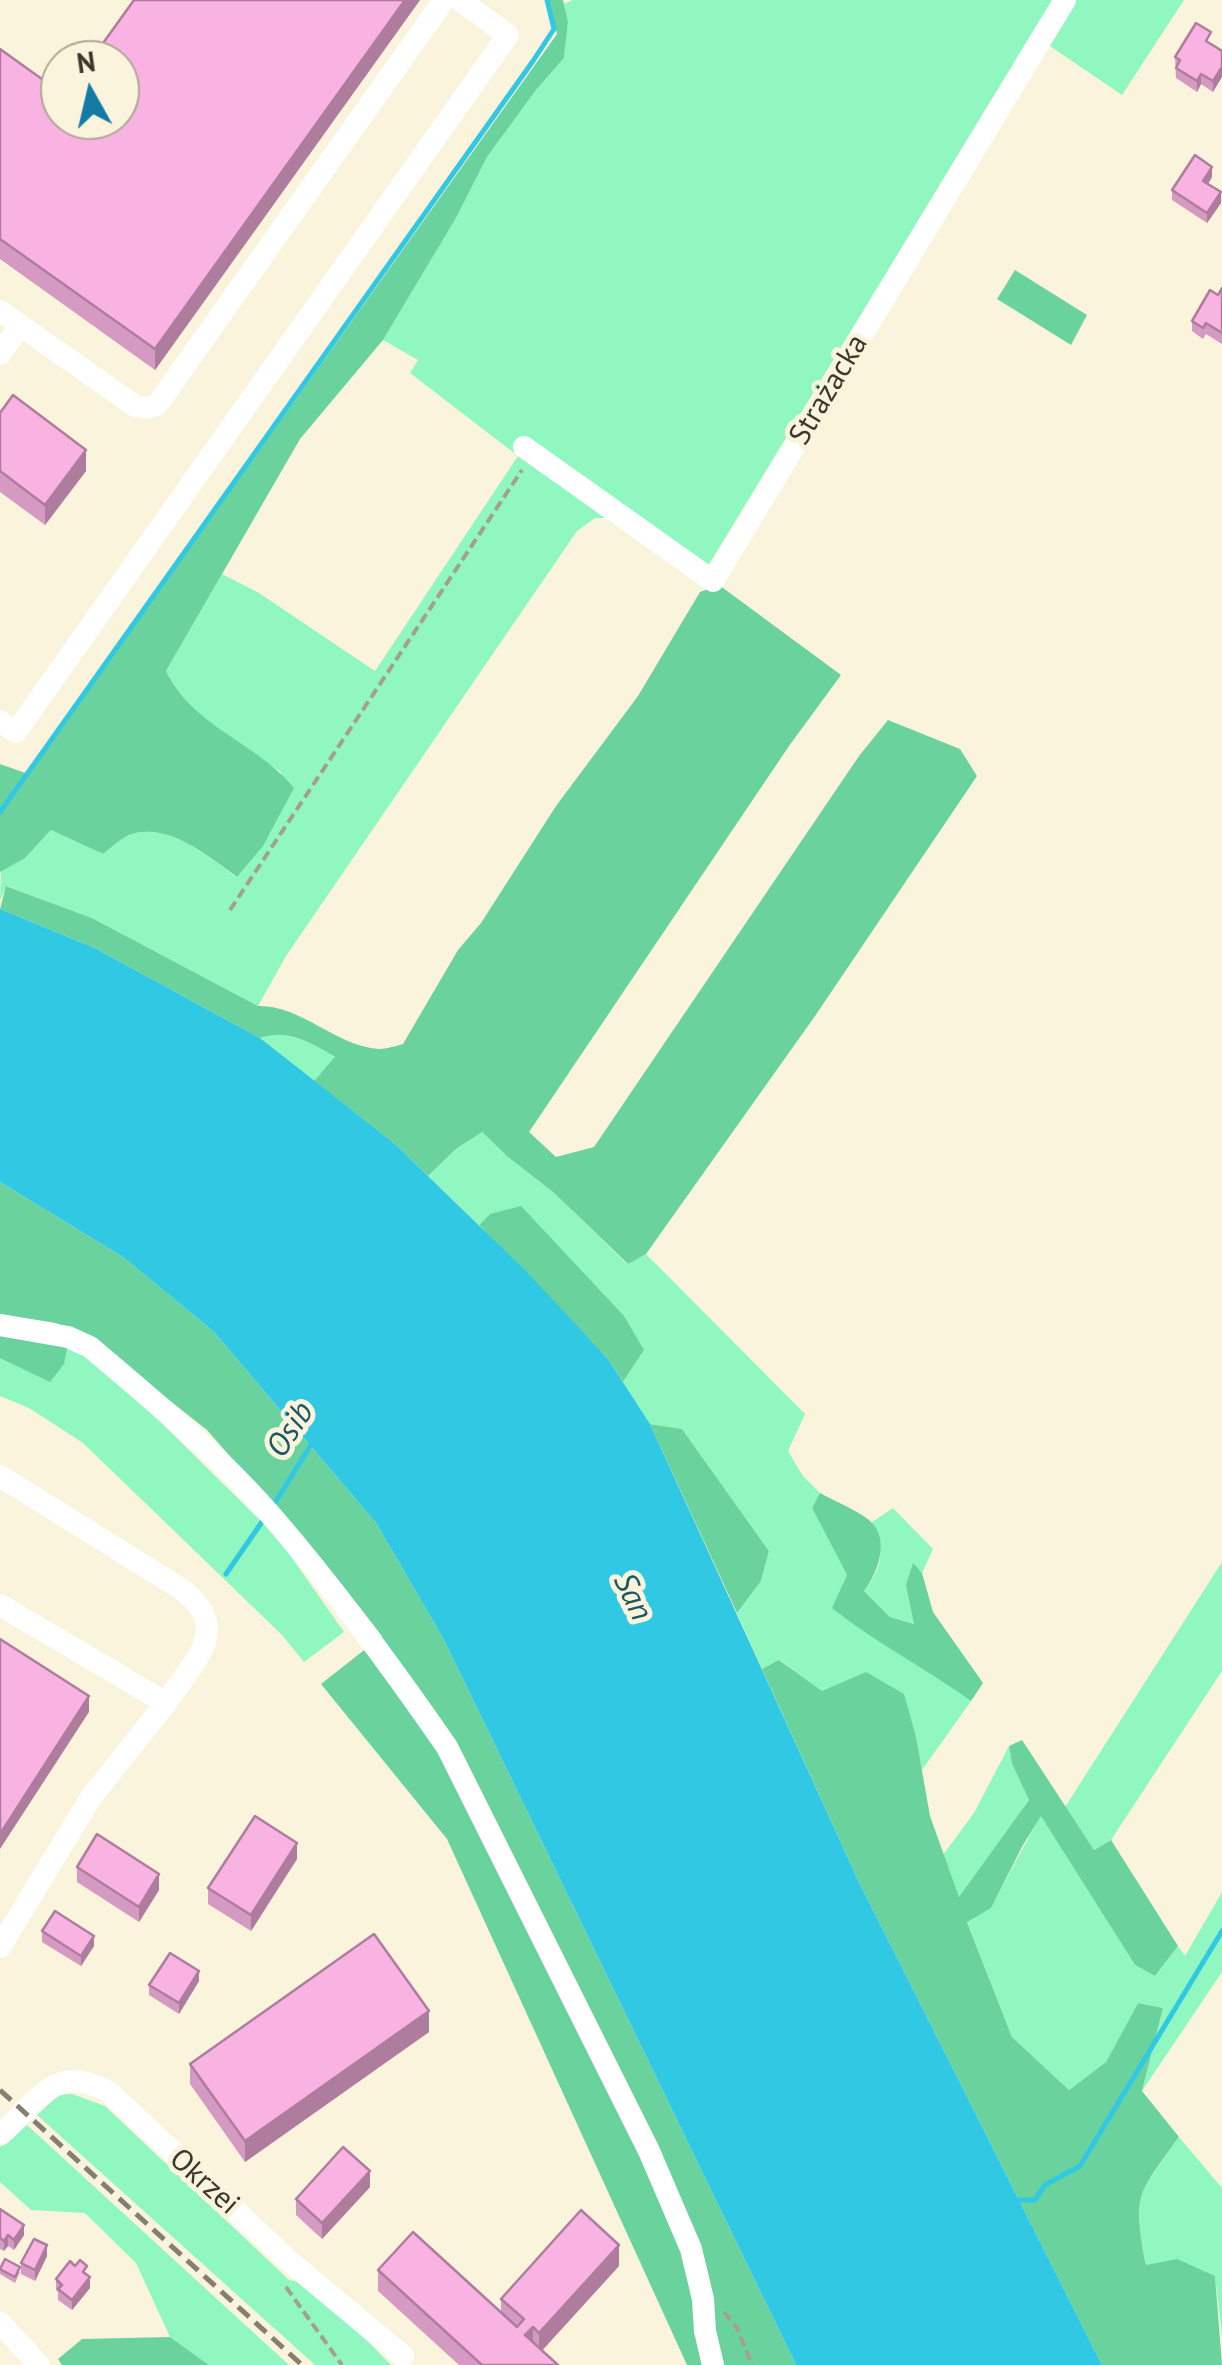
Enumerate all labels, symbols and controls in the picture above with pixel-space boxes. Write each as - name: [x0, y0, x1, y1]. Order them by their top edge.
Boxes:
- north arrow: [40, 40, 140, 140]
- text: N: [74, 42, 98, 81]
- street label: Strażacka: [782, 328, 876, 452]
- water label: Osib: [259, 1395, 323, 1465]
- water label: San: [604, 1567, 660, 1627]
- street label: Okrzei: [162, 2141, 246, 2223]

